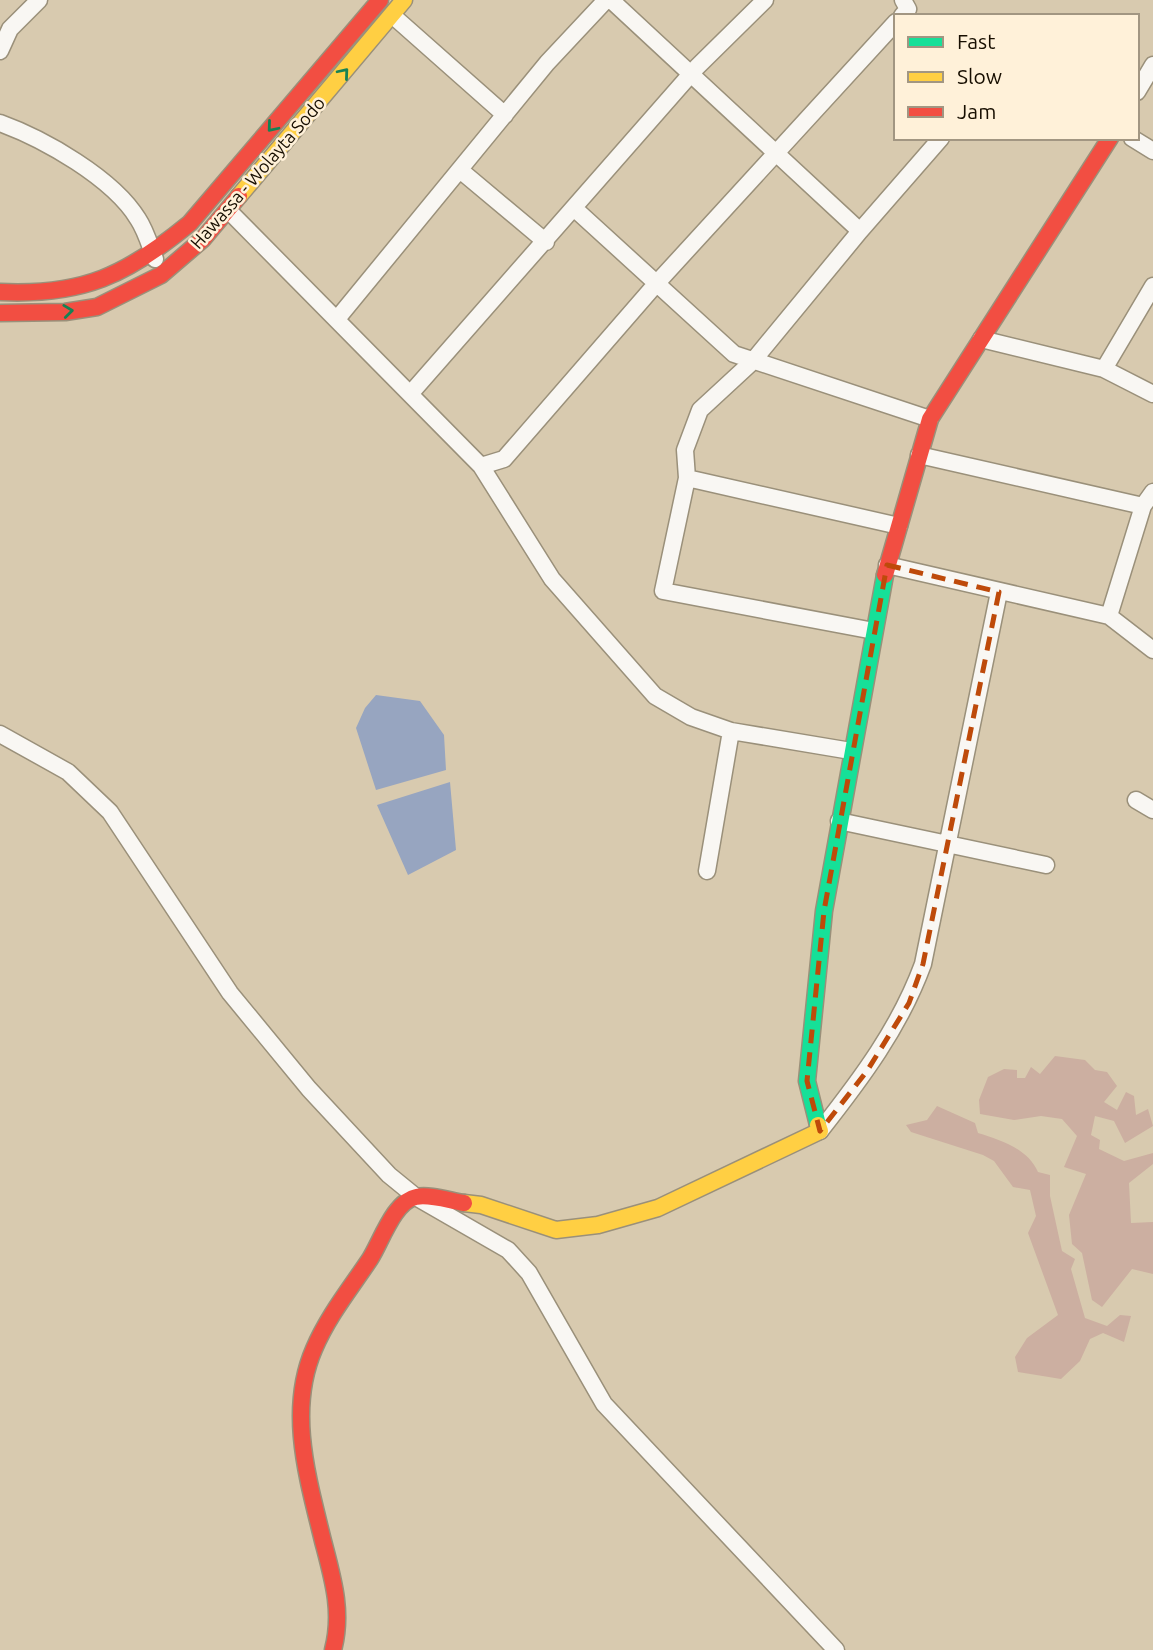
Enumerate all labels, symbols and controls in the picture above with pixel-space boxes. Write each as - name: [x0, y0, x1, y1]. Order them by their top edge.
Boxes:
- legend: [894, 14, 1139, 140]
- text: Fast: [957, 29, 995, 53]
- text: Slow: [957, 64, 1002, 88]
- one-way arrow: [336, 68, 348, 81]
- street label: Hawassa - Wolayta Sodo: [186, 92, 329, 252]
- text: Jam: [957, 99, 996, 123]
- one-way arrow: [268, 118, 280, 131]
- one-way arrow: [62, 304, 74, 319]

